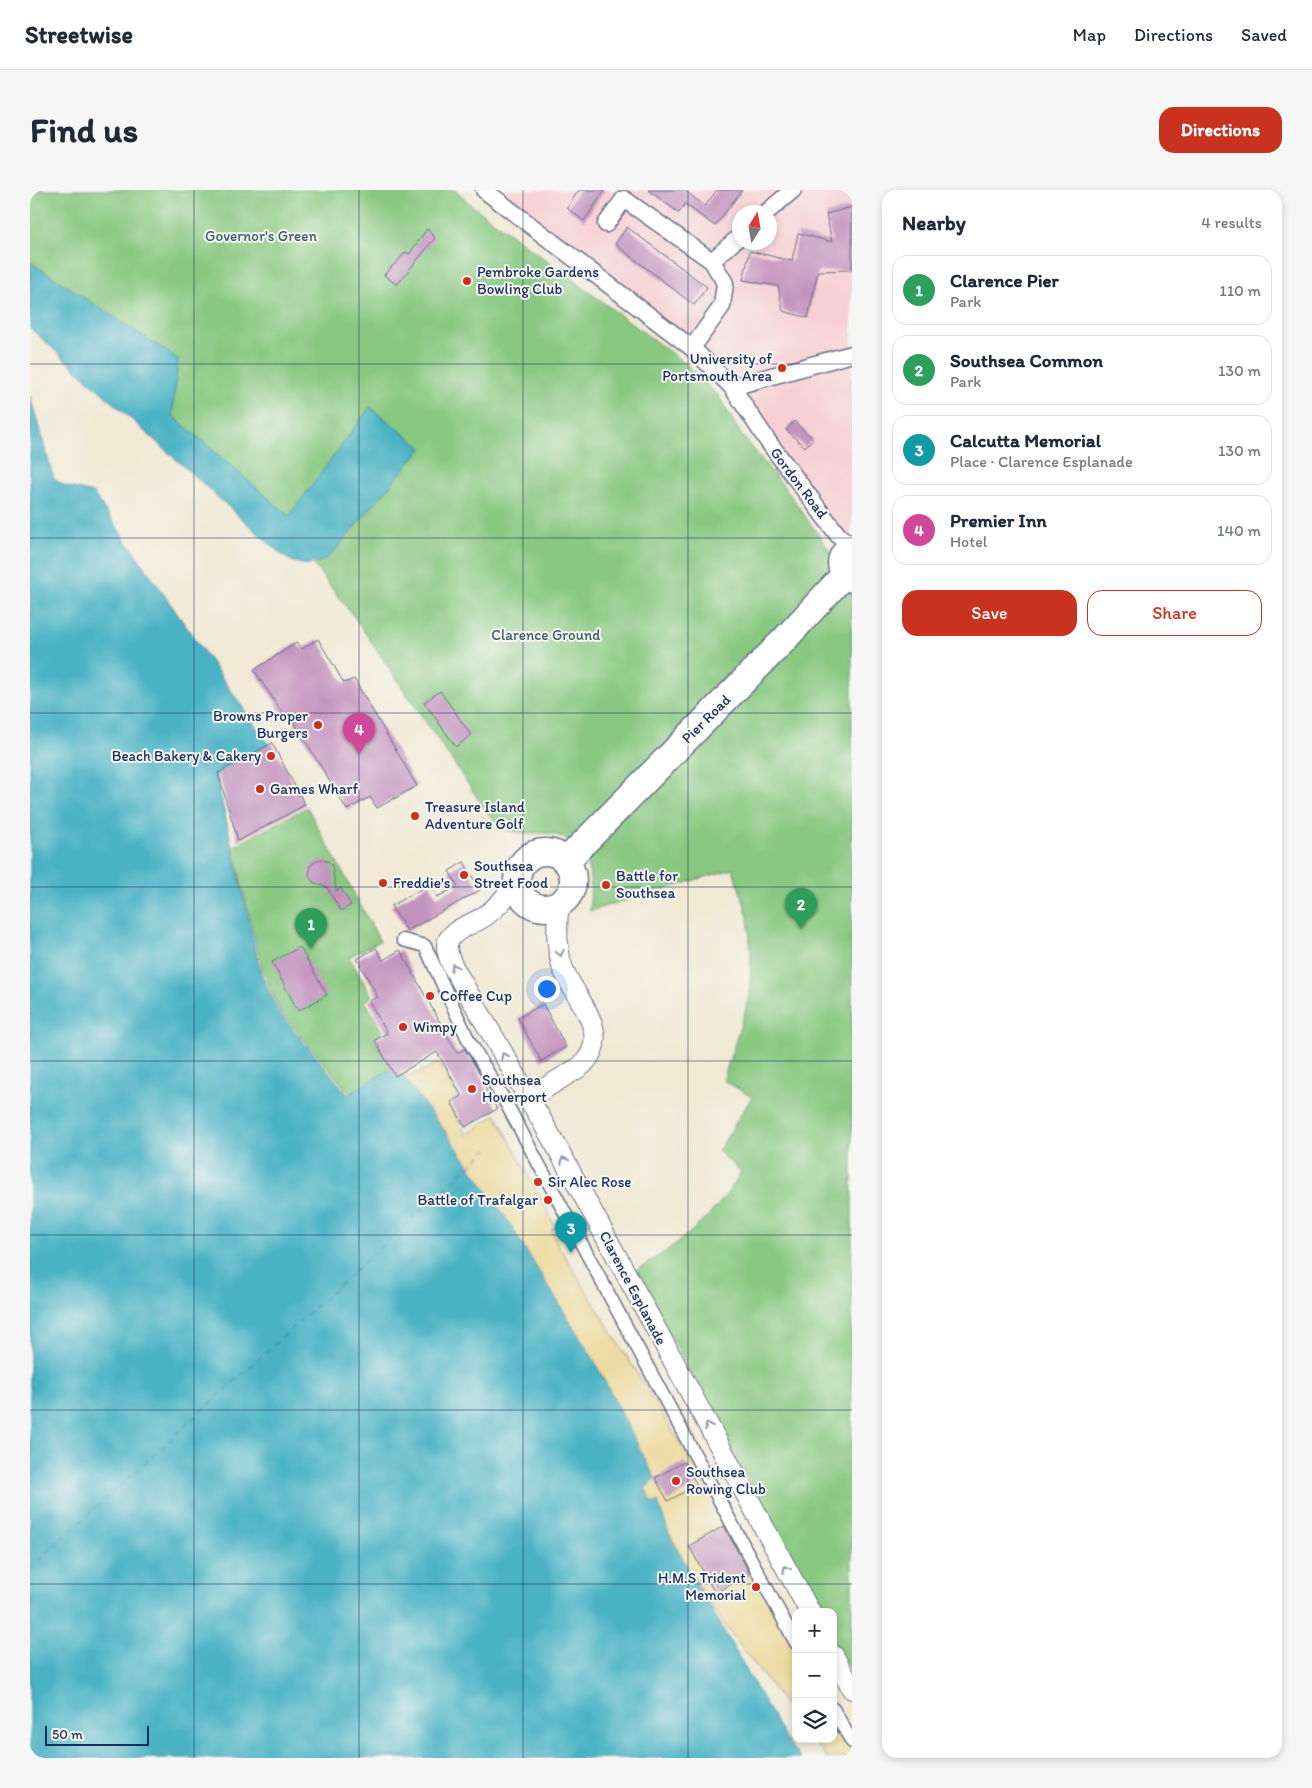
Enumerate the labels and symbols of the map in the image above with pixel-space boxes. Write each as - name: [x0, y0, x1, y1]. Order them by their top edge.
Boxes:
- north arrow: [732, 205, 777, 250]
- park label: Governor's Green: [205, 227, 317, 245]
- place label: Pembroke Gardens Bowling Club: [477, 263, 599, 298]
- marker: Pembroke Gardens Bowling Club: [461, 275, 473, 287]
- place label: University of Portsmouth Area: [662, 350, 773, 385]
- marker: University of Portsmouth Area: [776, 362, 788, 374]
- street label: Gordon Road: [766, 444, 832, 523]
- park label: Clarence Ground: [491, 626, 601, 644]
- street label: Pier Road: [678, 691, 734, 747]
- place label: Browns Proper Burgers: [213, 707, 308, 742]
- pin: 4: [343, 713, 375, 754]
- marker: Browns Proper Burgers: [312, 719, 324, 731]
- place label: Beach Bakery & Cakery: [112, 747, 261, 765]
- marker: Beach Bakery & Cakery: [265, 750, 277, 762]
- place label: Games Wharf: [270, 780, 359, 798]
- marker: Games Wharf: [254, 783, 266, 795]
- place label: Treasure Island Adventure Golf: [425, 798, 526, 833]
- marker: Treasure Island Adventure Golf: [409, 810, 421, 822]
- place label: Southsea Street Food: [474, 857, 549, 892]
- place label: Battle for Southsea: [616, 867, 678, 902]
- marker: Southsea Street Food: [458, 869, 470, 881]
- place label: Freddie's: [393, 874, 451, 892]
- marker: Freddie's: [377, 877, 389, 889]
- marker: Battle for Southsea: [600, 879, 612, 891]
- pin: 2: [785, 888, 817, 929]
- pin: 1: [295, 908, 327, 949]
- one-way arrow: [554, 948, 564, 957]
- one-way arrow: [450, 963, 460, 972]
- your location: [534, 976, 560, 1002]
- place label: Coffee Cup: [440, 987, 512, 1005]
- marker: Coffee Cup: [424, 990, 436, 1002]
- place label: Wimpy: [413, 1018, 457, 1036]
- marker: Wimpy: [397, 1021, 409, 1033]
- one-way arrow: [500, 1053, 510, 1062]
- place label: Southsea Hoverport: [482, 1071, 547, 1106]
- marker: Southsea Hoverport: [466, 1083, 478, 1095]
- one-way arrow: [560, 1157, 570, 1166]
- place label: Sir Alec Rose: [548, 1173, 632, 1191]
- marker: Sir Alec Rose: [532, 1176, 544, 1188]
- place label: Battle of Trafalgar: [418, 1191, 538, 1209]
- marker: Battle of Trafalgar: [542, 1194, 554, 1206]
- pin: 3: [555, 1212, 587, 1253]
- street label: Clarence Esplanade: [595, 1228, 671, 1348]
- one-way arrow: [704, 1423, 714, 1432]
- place label: Southsea Rowing Club: [686, 1463, 766, 1498]
- marker: Southsea Rowing Club: [670, 1475, 682, 1487]
- one-way arrow: [782, 1565, 792, 1574]
- place label: H.M.S Trident Memorial: [658, 1569, 747, 1604]
- marker: H.M.S Trident Memorial: [750, 1581, 762, 1593]
- scale bar: [45, 1723, 149, 1746]

